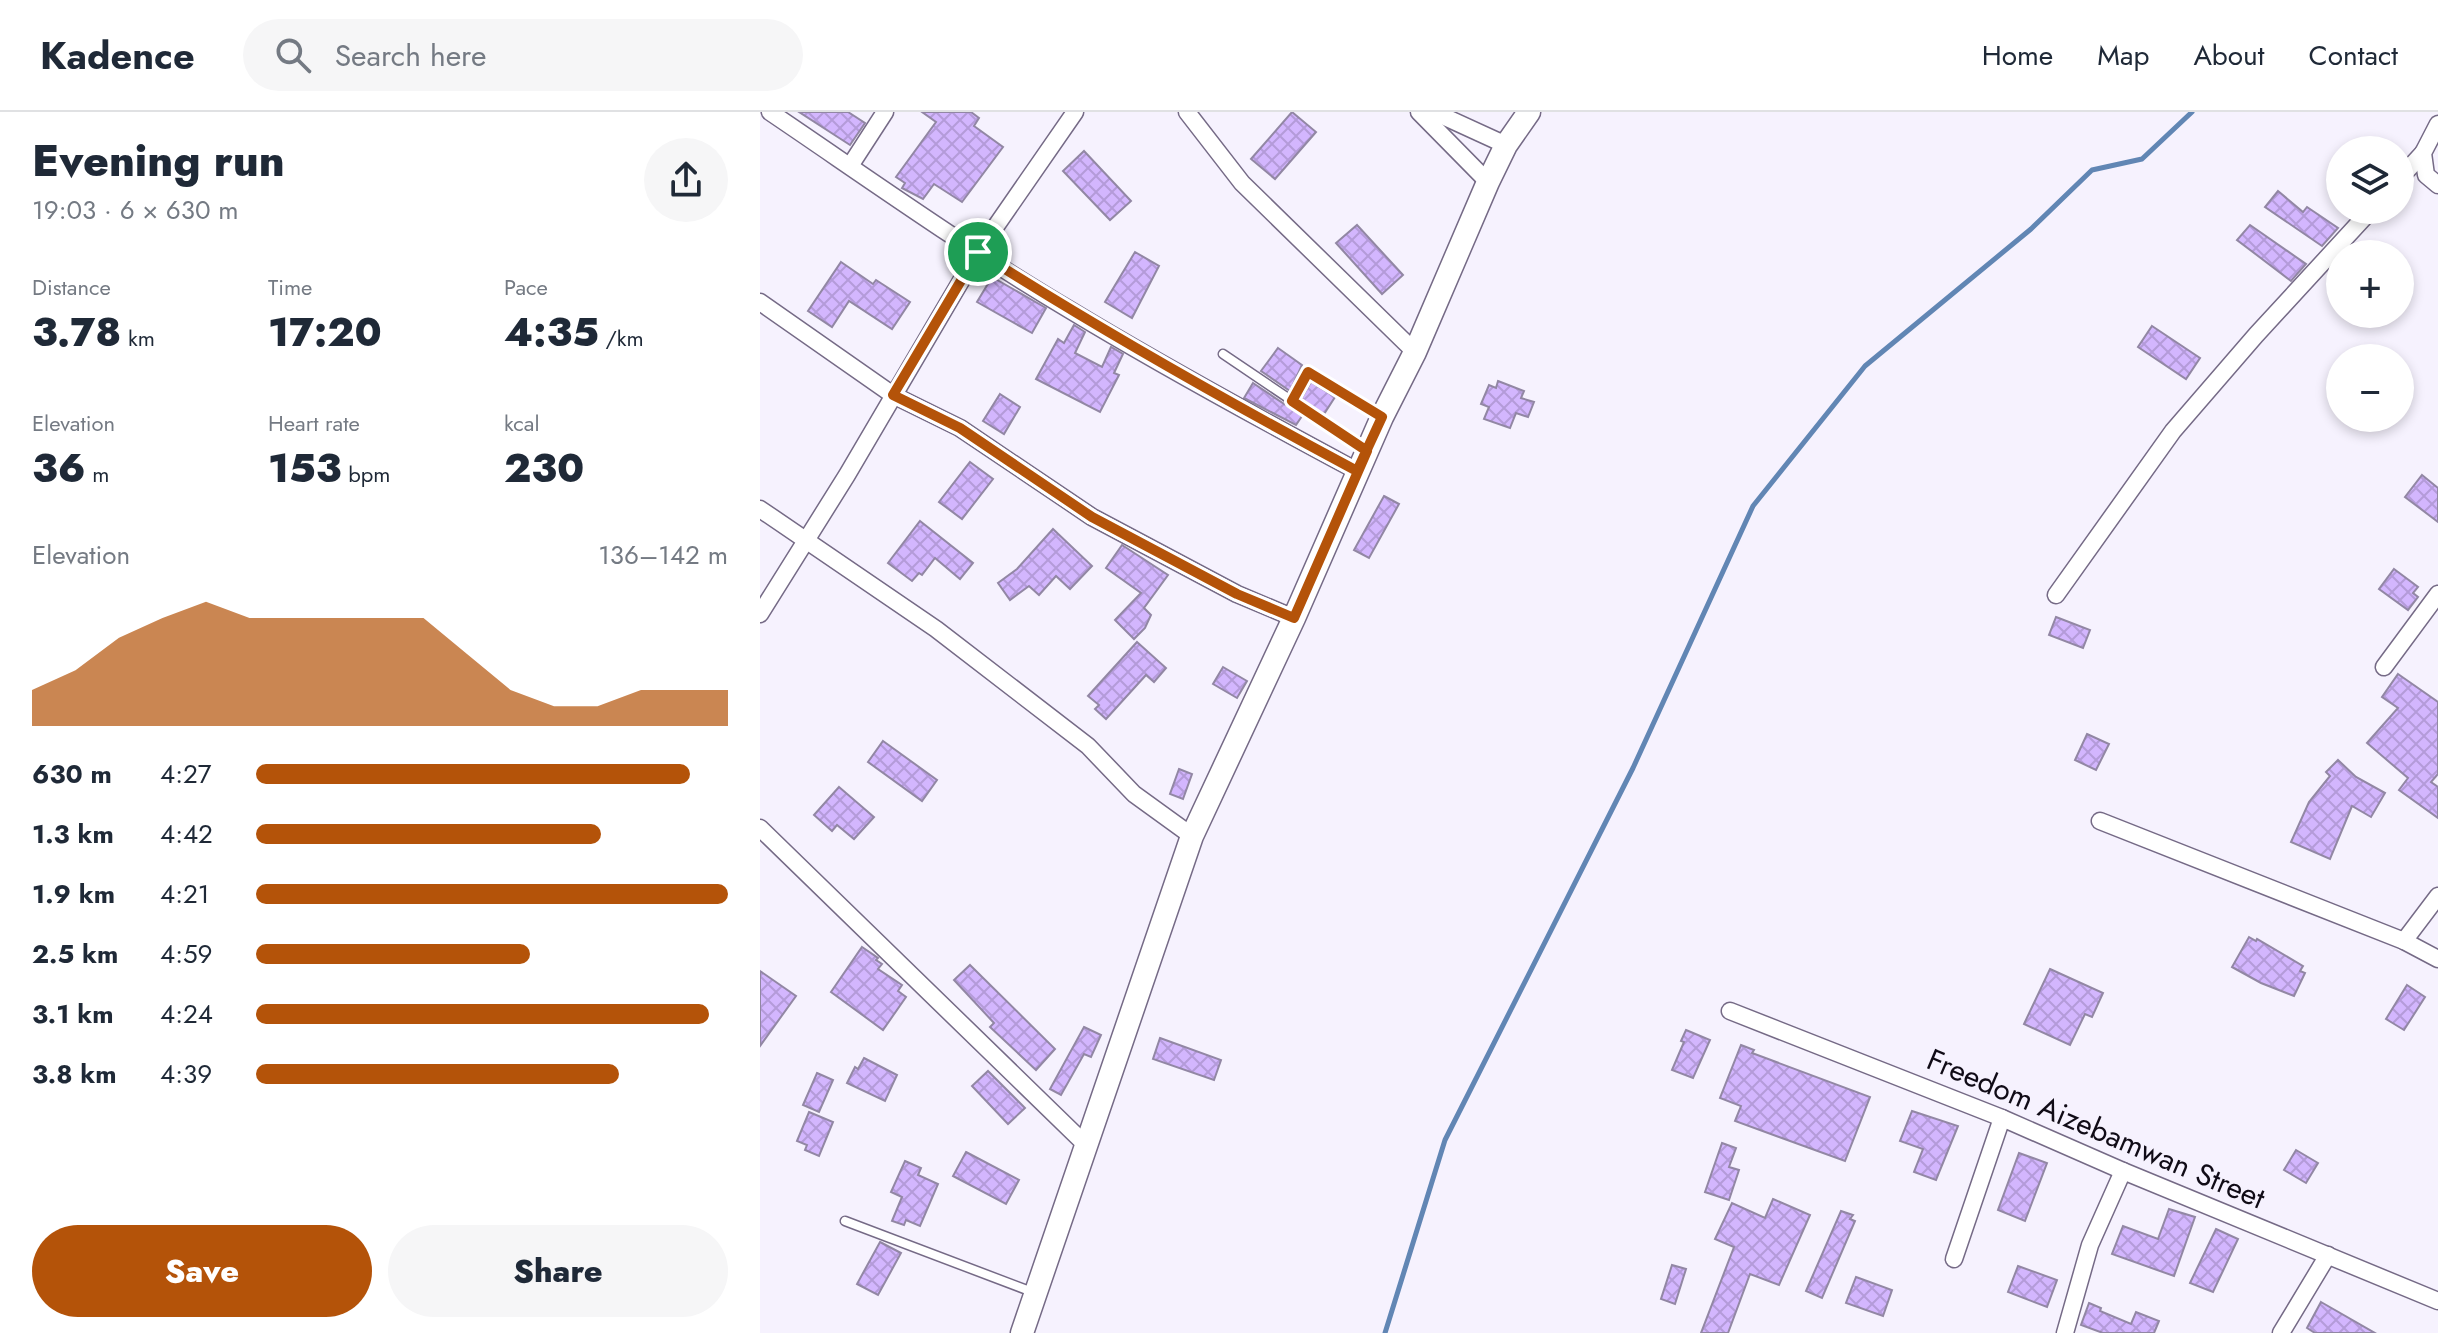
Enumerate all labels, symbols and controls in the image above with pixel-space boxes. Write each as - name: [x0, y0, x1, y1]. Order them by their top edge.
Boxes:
- search box: [243, 19, 803, 91]
- text: Kadence: [40, 28, 195, 83]
- icon: search: [271, 33, 315, 77]
- text: Search here: [335, 34, 486, 77]
- text: Home: [1982, 35, 2053, 76]
- text: Map: [2097, 35, 2149, 76]
- text: About: [2193, 35, 2265, 76]
- text: Contact: [2309, 35, 2398, 76]
- text: Evening run: [32, 129, 285, 193]
- map controls: [2326, 136, 2414, 432]
- button: layers: [2326, 136, 2414, 224]
- button: share: [644, 138, 728, 222]
- text: 19:03 · 6 × 630 m: [32, 191, 239, 229]
- pin: [944, 218, 1012, 286]
- icon: arrive: [956, 230, 1000, 274]
- button: +: [2326, 240, 2414, 328]
- text: Distance: [32, 271, 111, 303]
- text: Time: [268, 271, 312, 303]
- text: Pace: [504, 271, 548, 303]
- text: 3.78: [32, 303, 121, 361]
- text: 17:20: [268, 303, 382, 361]
- text: 4:35: [504, 303, 599, 361]
- text: km: [121, 322, 155, 354]
- text: /km: [599, 322, 644, 354]
- button: −: [2326, 344, 2414, 432]
- text: Elevation: [32, 407, 115, 439]
- text: Heart rate: [268, 407, 360, 439]
- text: kcal: [504, 407, 540, 439]
- text: 36: [32, 439, 86, 497]
- text: 153: [268, 439, 342, 497]
- text: 230: [504, 439, 584, 497]
- text: m: [86, 458, 109, 490]
- text: bpm: [342, 458, 390, 490]
- text: Elevation: [32, 536, 130, 574]
- text: 136–142 m: [598, 536, 728, 574]
- text: 630 m: [32, 755, 112, 793]
- text: 4:27: [160, 755, 211, 793]
- text: 1.3 km: [32, 815, 114, 853]
- text: 4:42: [160, 815, 213, 853]
- text: 1.9 km: [32, 875, 115, 913]
- text: 4:21: [160, 875, 209, 913]
- text: 2.5 km: [32, 935, 118, 973]
- text: 4:59: [160, 935, 213, 973]
- text: 3.1 km: [32, 995, 113, 1033]
- text: 4:24: [160, 995, 213, 1033]
- street label: Freedom Aizebamwan Street: [1921, 1038, 2273, 1220]
- text: 3.8 km: [32, 1055, 117, 1093]
- text: 4:39: [160, 1055, 212, 1093]
- button: Save: [32, 1225, 372, 1317]
- button: Share: [388, 1225, 728, 1317]

